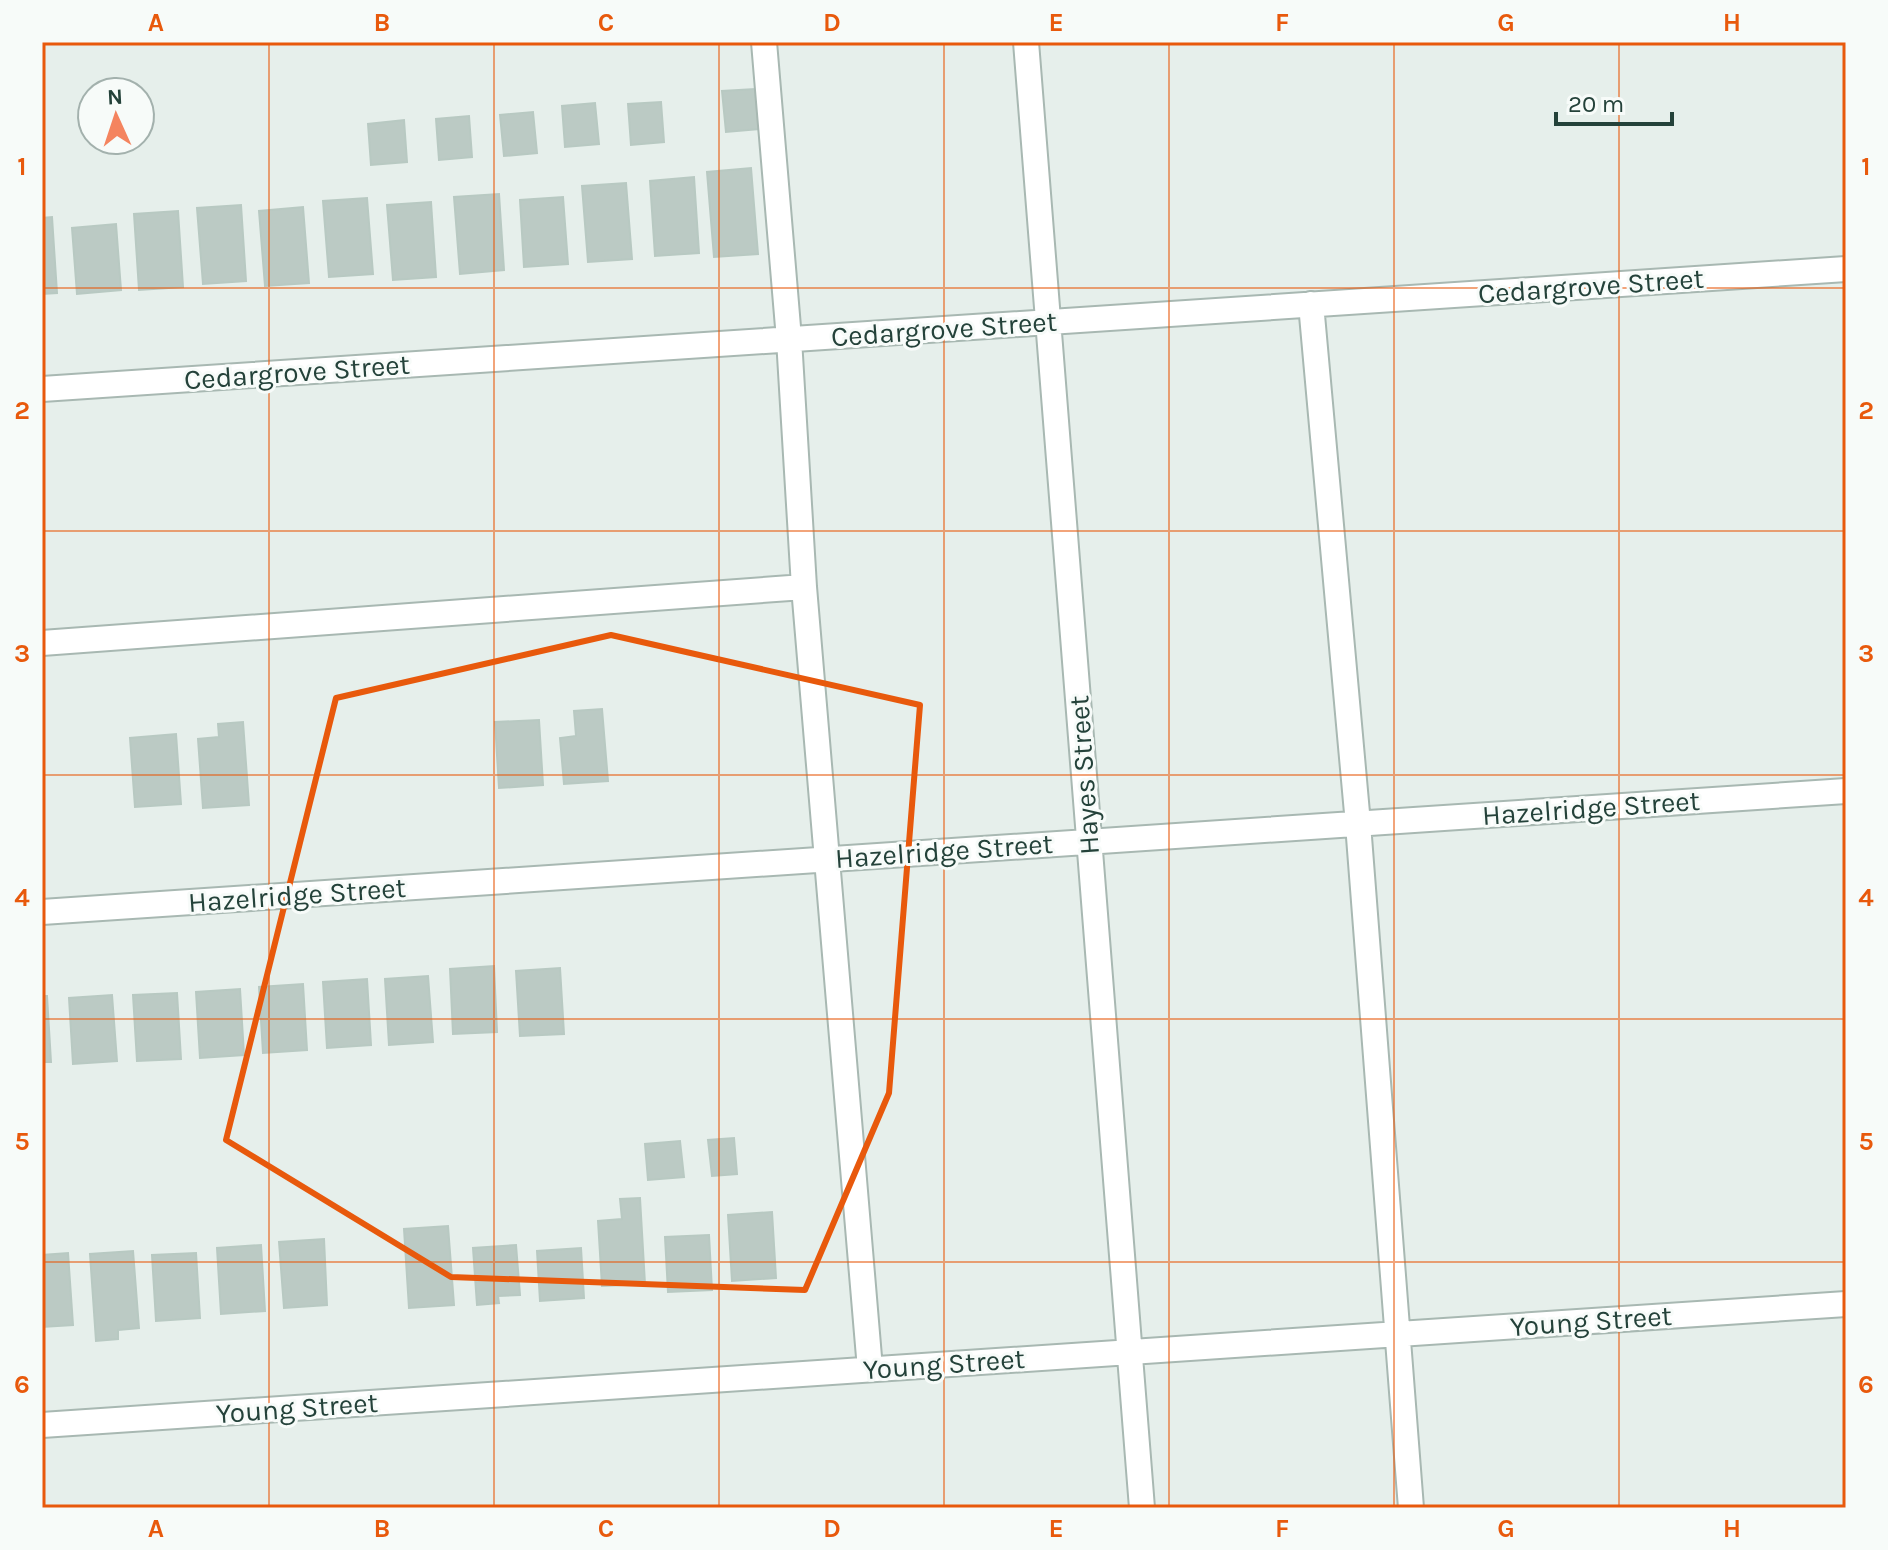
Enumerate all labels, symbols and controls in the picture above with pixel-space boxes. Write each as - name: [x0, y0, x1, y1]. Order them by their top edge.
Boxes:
- text: A: [148, 7, 164, 38]
- text: B: [374, 7, 390, 38]
- text: C: [598, 7, 614, 38]
- text: D: [823, 7, 841, 38]
- text: E: [1048, 7, 1064, 38]
- text: F: [1275, 7, 1289, 38]
- text: G: [1497, 7, 1515, 38]
- text: H: [1723, 7, 1741, 38]
- north arrow: [76, 76, 156, 156]
- scale bar: [1556, 76, 1672, 126]
- text: N: [106, 84, 124, 110]
- text: 20 m: [1568, 90, 1624, 118]
- text: 1: [17, 151, 27, 182]
- text: 1: [1861, 151, 1871, 182]
- street label: Cedargrove Street: [1477, 262, 1705, 310]
- street label: Cedargrove Street: [830, 305, 1058, 353]
- street label: Cedargrove Street: [183, 348, 411, 396]
- text: 2: [14, 395, 30, 426]
- text: 2: [1858, 395, 1874, 426]
- text: 3: [14, 638, 30, 669]
- text: 3: [1858, 638, 1874, 669]
- street label: Hayes Street: [1062, 694, 1106, 856]
- street label: Hazelridge Street: [1481, 784, 1701, 832]
- street label: Hazelridge Street: [834, 827, 1054, 875]
- street label: Hazelridge Street: [187, 871, 407, 919]
- text: 4: [14, 882, 30, 913]
- text: 4: [1858, 882, 1874, 913]
- text: 5: [14, 1126, 30, 1157]
- text: 5: [1858, 1126, 1874, 1157]
- street label: Young Street: [1509, 1299, 1673, 1343]
- street label: Young Street: [862, 1342, 1026, 1386]
- text: 6: [14, 1369, 30, 1400]
- text: 6: [1858, 1369, 1874, 1400]
- street label: Young Street: [215, 1386, 379, 1430]
- text: A: [148, 1513, 164, 1544]
- text: B: [374, 1513, 390, 1544]
- text: C: [598, 1513, 614, 1544]
- text: D: [823, 1513, 841, 1544]
- text: E: [1048, 1513, 1064, 1544]
- text: F: [1275, 1513, 1289, 1544]
- text: G: [1497, 1513, 1515, 1544]
- text: H: [1723, 1513, 1741, 1544]

